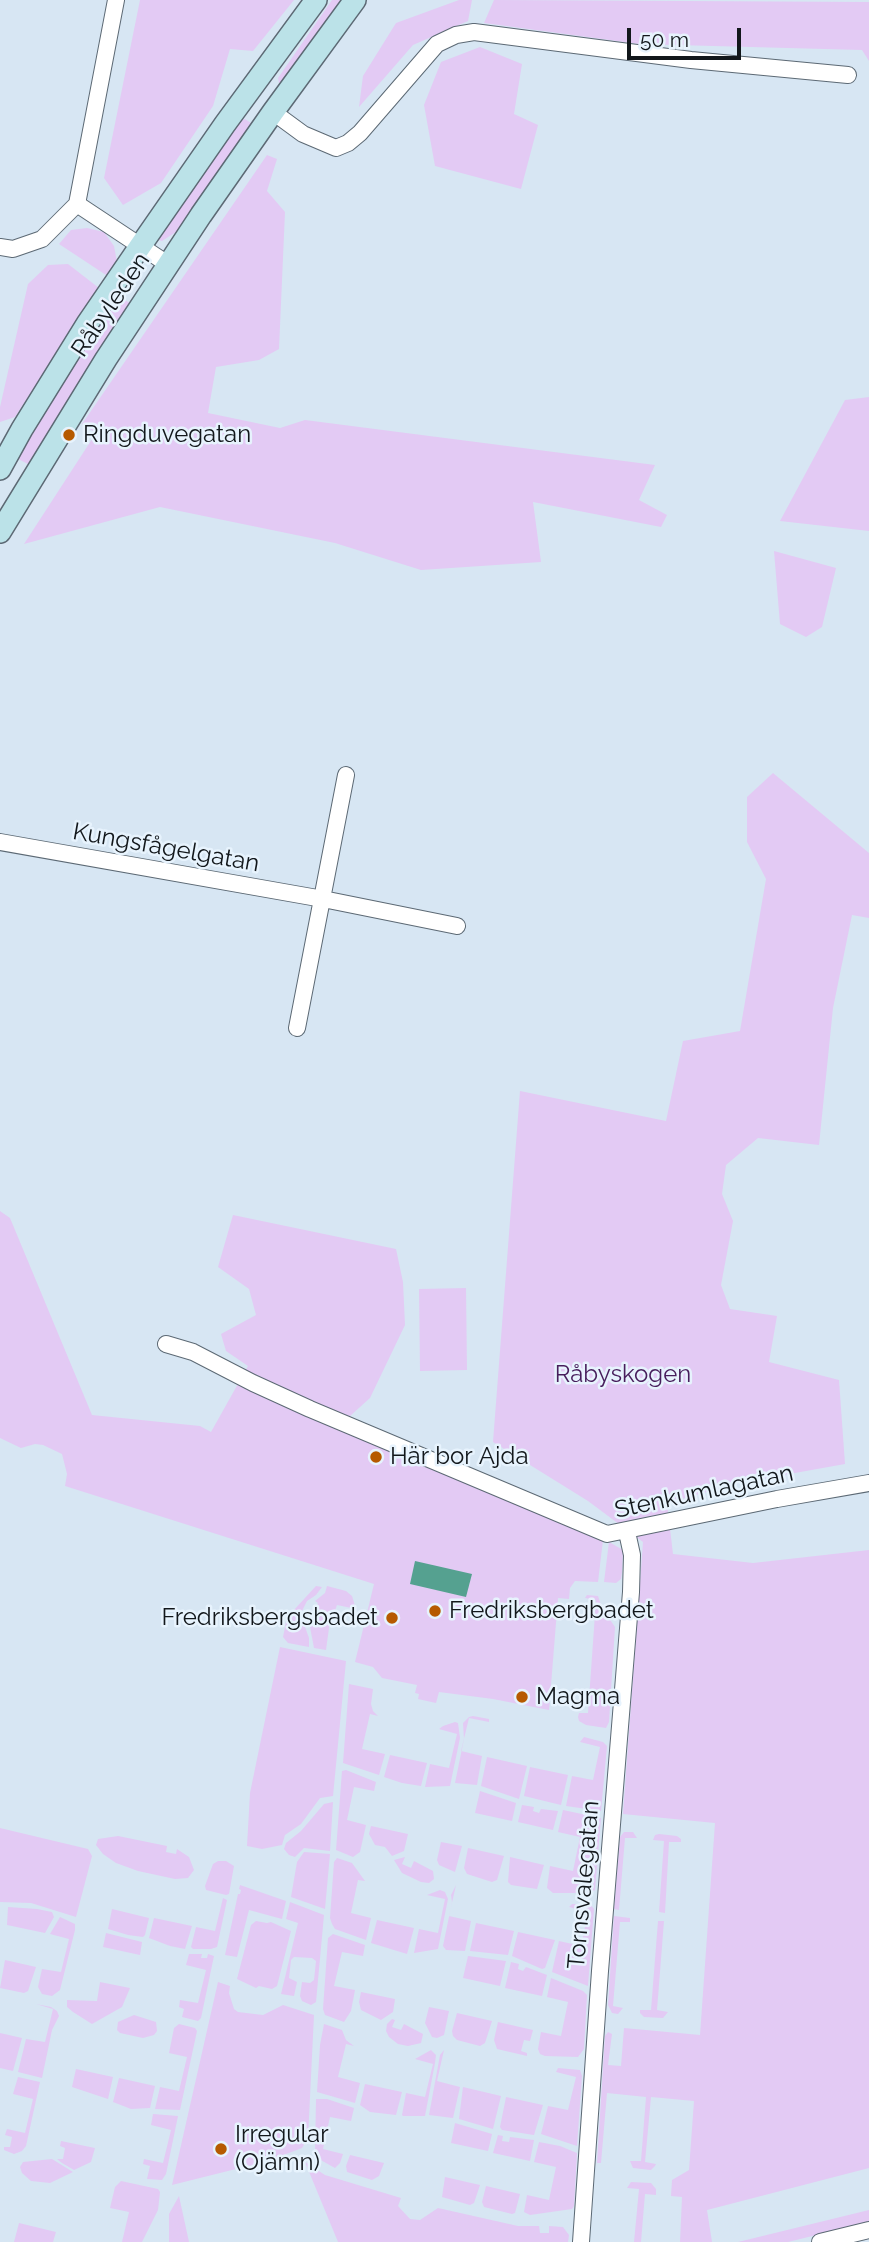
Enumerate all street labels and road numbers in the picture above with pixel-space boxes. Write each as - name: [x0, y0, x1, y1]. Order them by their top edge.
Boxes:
- street label: Råbyleden: [66, 247, 156, 363]
- street label: Kungsfågelgatan: [70, 817, 262, 879]
- street label: Stenkumlagatan: [612, 1459, 796, 1525]
- street label: Tornsvalegatan: [562, 1800, 606, 1970]

